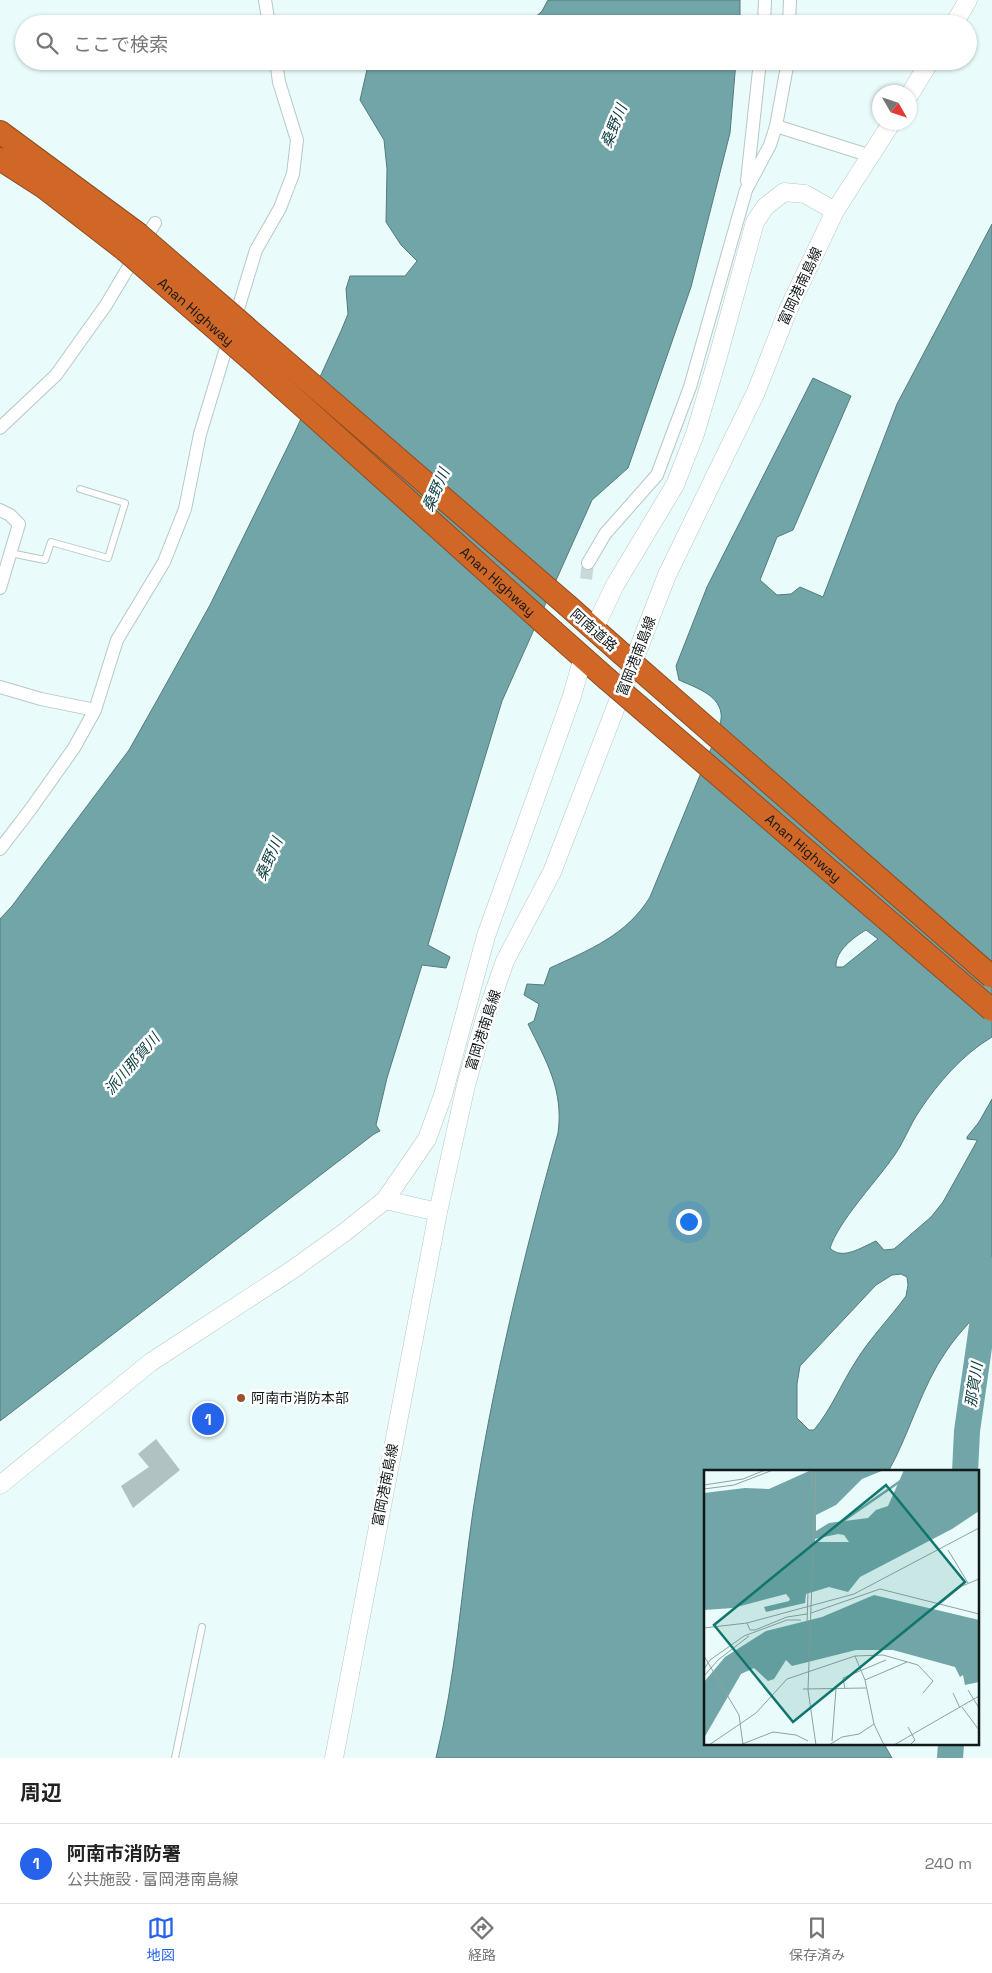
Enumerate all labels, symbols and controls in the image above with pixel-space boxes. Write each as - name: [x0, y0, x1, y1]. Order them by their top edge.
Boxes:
- search box: [15, 15, 977, 70]
- icon: search: [33, 29, 61, 57]
- text: ここで検索: [73, 32, 168, 57]
- north arrow: [872, 85, 917, 130]
- water label: 桑野川: [596, 100, 632, 150]
- street label: 富岡港南島線: [774, 244, 826, 328]
- street label: Anan Highway: [154, 274, 238, 350]
- water label: 桑野川: [418, 464, 454, 514]
- street label: Anan Highway: [456, 543, 539, 620]
- street label: 阿南道路: [567, 605, 621, 655]
- street label: 富岡港南島線: [613, 614, 659, 698]
- street label: Anan Highway: [761, 810, 845, 886]
- water label: 桑野川: [251, 833, 287, 883]
- street label: 富岡港南島線: [461, 987, 505, 1073]
- water label: 派川那賀川: [100, 1028, 165, 1098]
- your location: [676, 1209, 702, 1235]
- water label: 那賀川: [961, 1359, 987, 1409]
- place label: 阿南市消防本部: [251, 1389, 349, 1407]
- marker: 阿南市消防本部: [235, 1392, 247, 1404]
- pin: 1: [192, 1400, 224, 1438]
- street label: 富岡港南島線: [368, 1442, 402, 1528]
- inset map: [704, 1470, 980, 1746]
- text: 周辺: [20, 1779, 62, 1806]
- text: 阿南市消防署: [67, 1841, 181, 1866]
- text: 1: [32, 1853, 40, 1874]
- text: 240 m: [925, 1853, 972, 1874]
- text: 公共施設 · 富岡港南島線: [67, 1869, 238, 1890]
- tab: 地図: [147, 1914, 175, 1964]
- tab: 経路: [468, 1914, 496, 1964]
- tab: 保存済み: [789, 1914, 845, 1964]

